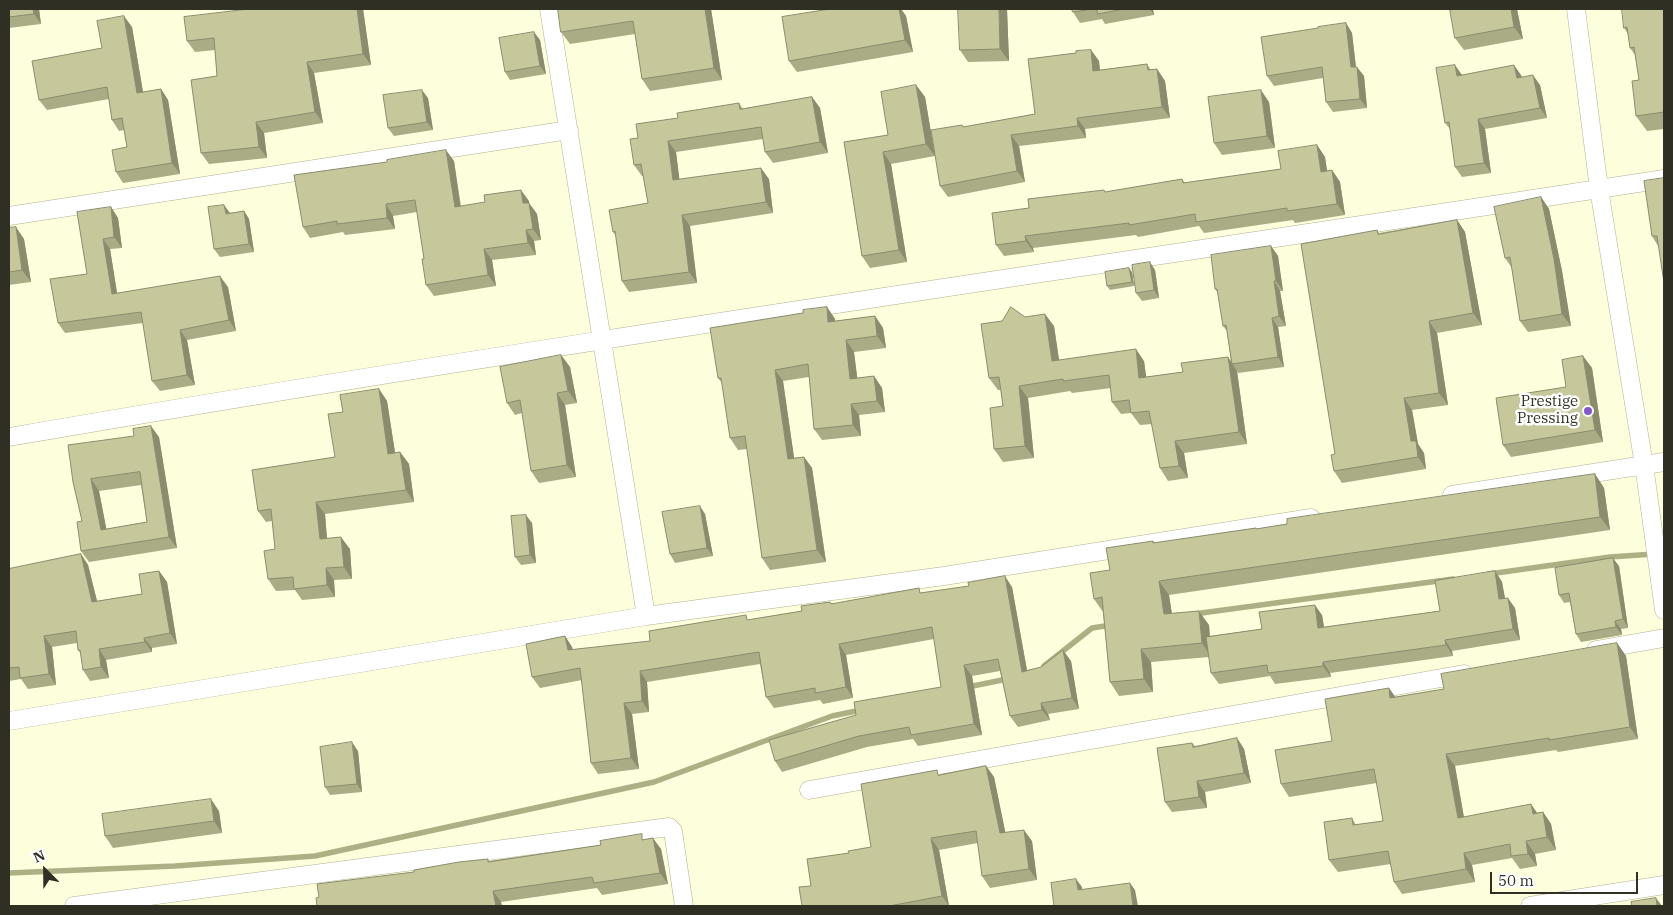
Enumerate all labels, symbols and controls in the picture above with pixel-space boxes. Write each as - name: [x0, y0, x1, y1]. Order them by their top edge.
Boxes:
- place label: Prestige Pressing: [1517, 393, 1578, 428]
- marker: Prestige Pressing: [1582, 405, 1594, 417]
- north arrow: [20, 845, 70, 895]
- text: N: [31, 846, 48, 867]
- scale bar: [1493, 862, 1640, 894]
- text: 50 m: [1498, 871, 1534, 890]

